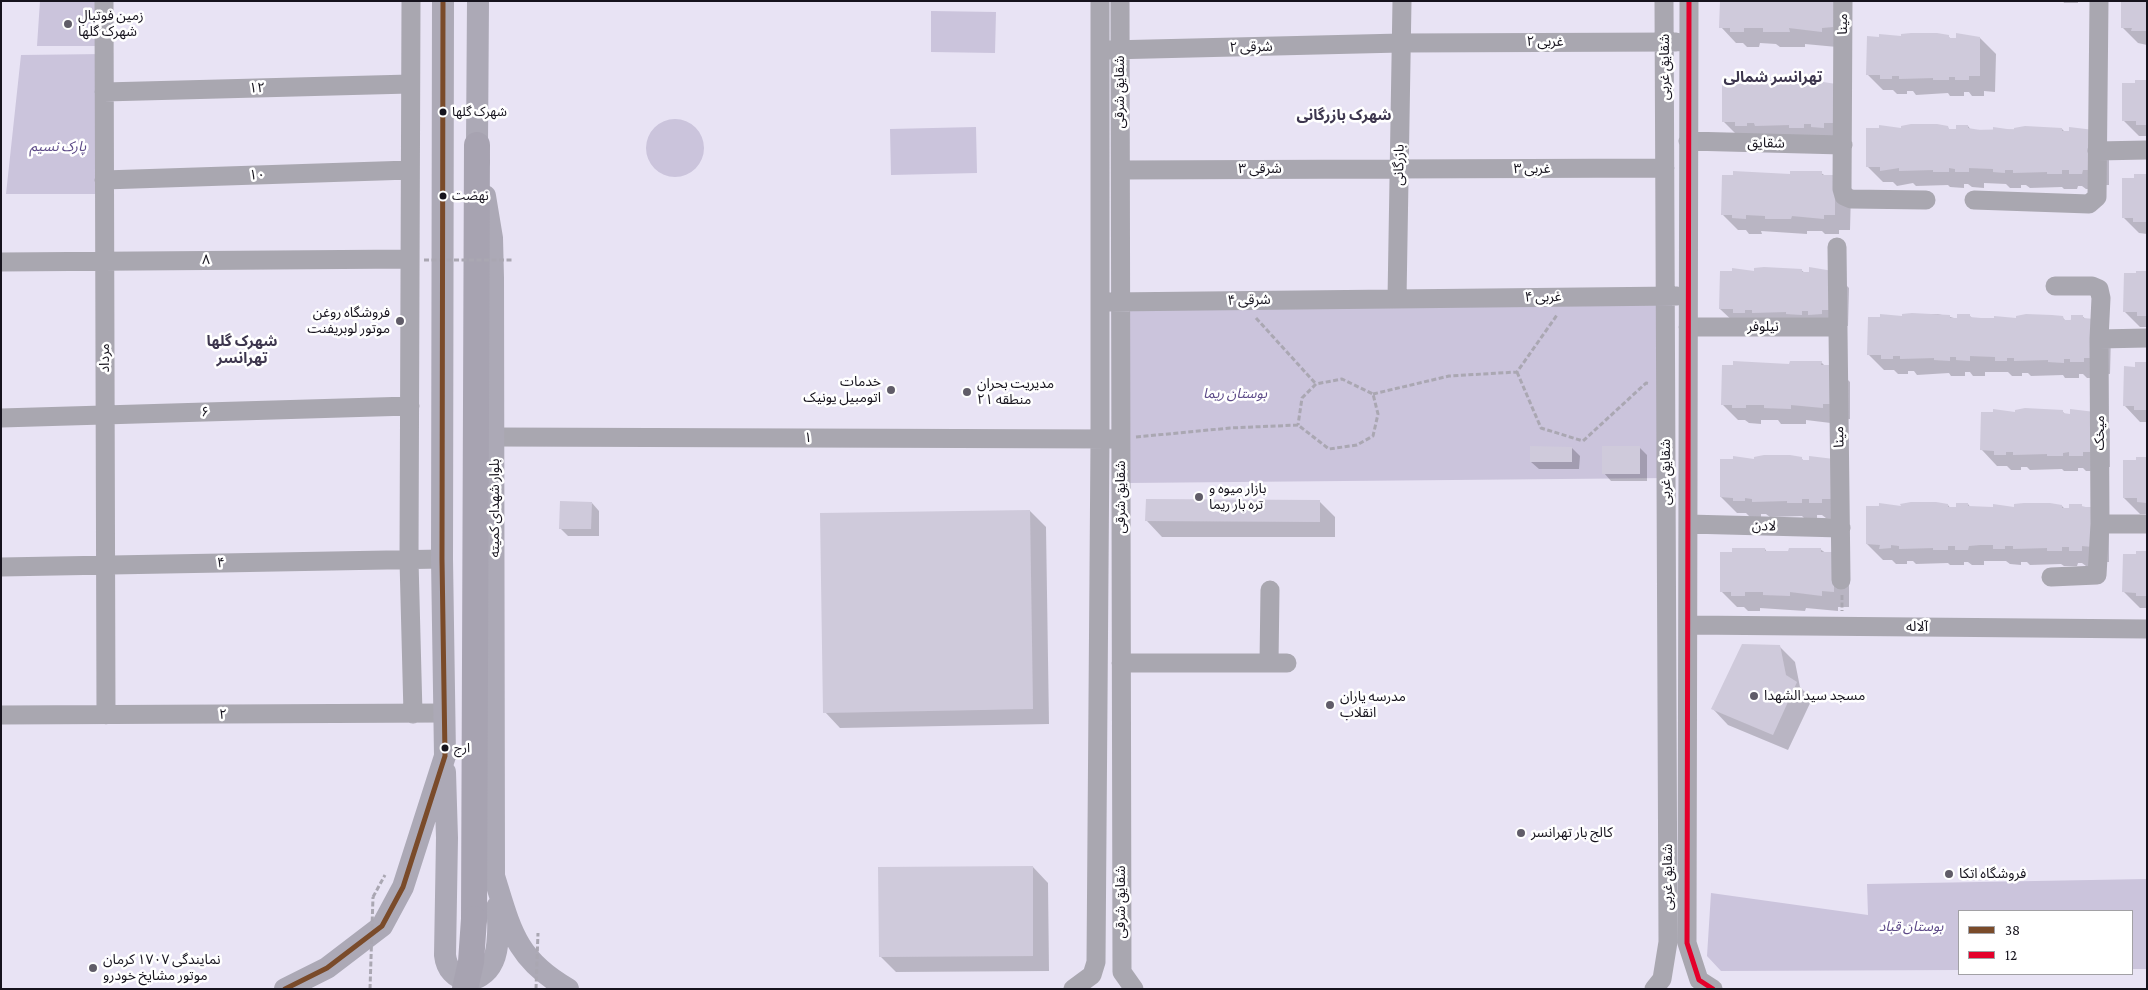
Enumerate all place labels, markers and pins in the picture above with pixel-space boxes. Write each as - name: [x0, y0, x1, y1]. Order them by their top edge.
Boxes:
- place label: زمین فوتبالِ شهرک گلها: [78, 8, 144, 40]
- marker: زمین فوتبالِ شهرک گلها: [62, 18, 74, 30]
- place label: شهرک گلها: [452, 104, 507, 120]
- marker: شهرک گلها: [438, 107, 448, 117]
- place label: نهضت: [452, 188, 489, 204]
- marker: نهضت: [438, 191, 448, 201]
- place label: فروشگاه روغن موتور لوبریفنت: [307, 305, 390, 338]
- marker: فروشگاه روغن موتور لوبریفنت: [394, 315, 406, 327]
- place label: خدمات اتومبیل یونیک: [803, 374, 881, 407]
- place label: مدیریت بحران منطقه ۲۱: [977, 376, 1054, 408]
- marker: خدمات اتومبیل یونیک: [885, 384, 897, 396]
- marker: مدیریت بحران منطقه ۲۱: [961, 386, 973, 398]
- place label: بازار میوه و تره بار ریما: [1209, 481, 1266, 514]
- marker: بازار میوه و تره بار ریما: [1193, 491, 1205, 503]
- place label: مسجد سید الشهدا: [1764, 688, 1865, 704]
- place label: مدرسه یاران انقلاب: [1340, 689, 1406, 722]
- marker: مسجد سید الشهدا: [1748, 690, 1760, 702]
- marker: مدرسه یاران انقلاب: [1324, 699, 1336, 711]
- place label: ارج: [454, 740, 470, 756]
- marker: ارج: [440, 743, 450, 753]
- place label: کالج بار تهرانسر: [1531, 825, 1613, 841]
- marker: کالج بار تهرانسر: [1515, 827, 1527, 839]
- place label: فروشگاه اتکا: [1959, 866, 2026, 882]
- marker: فروشگاه اتکا: [1943, 868, 1955, 880]
- place label: نمایندگی ۱۷۰۷ کرمان موتور مشایخ خودرو: [103, 952, 220, 984]
- marker: نمایندگی ۱۷۰۷ کرمان موتور مشایخ خودرو: [87, 962, 99, 974]

